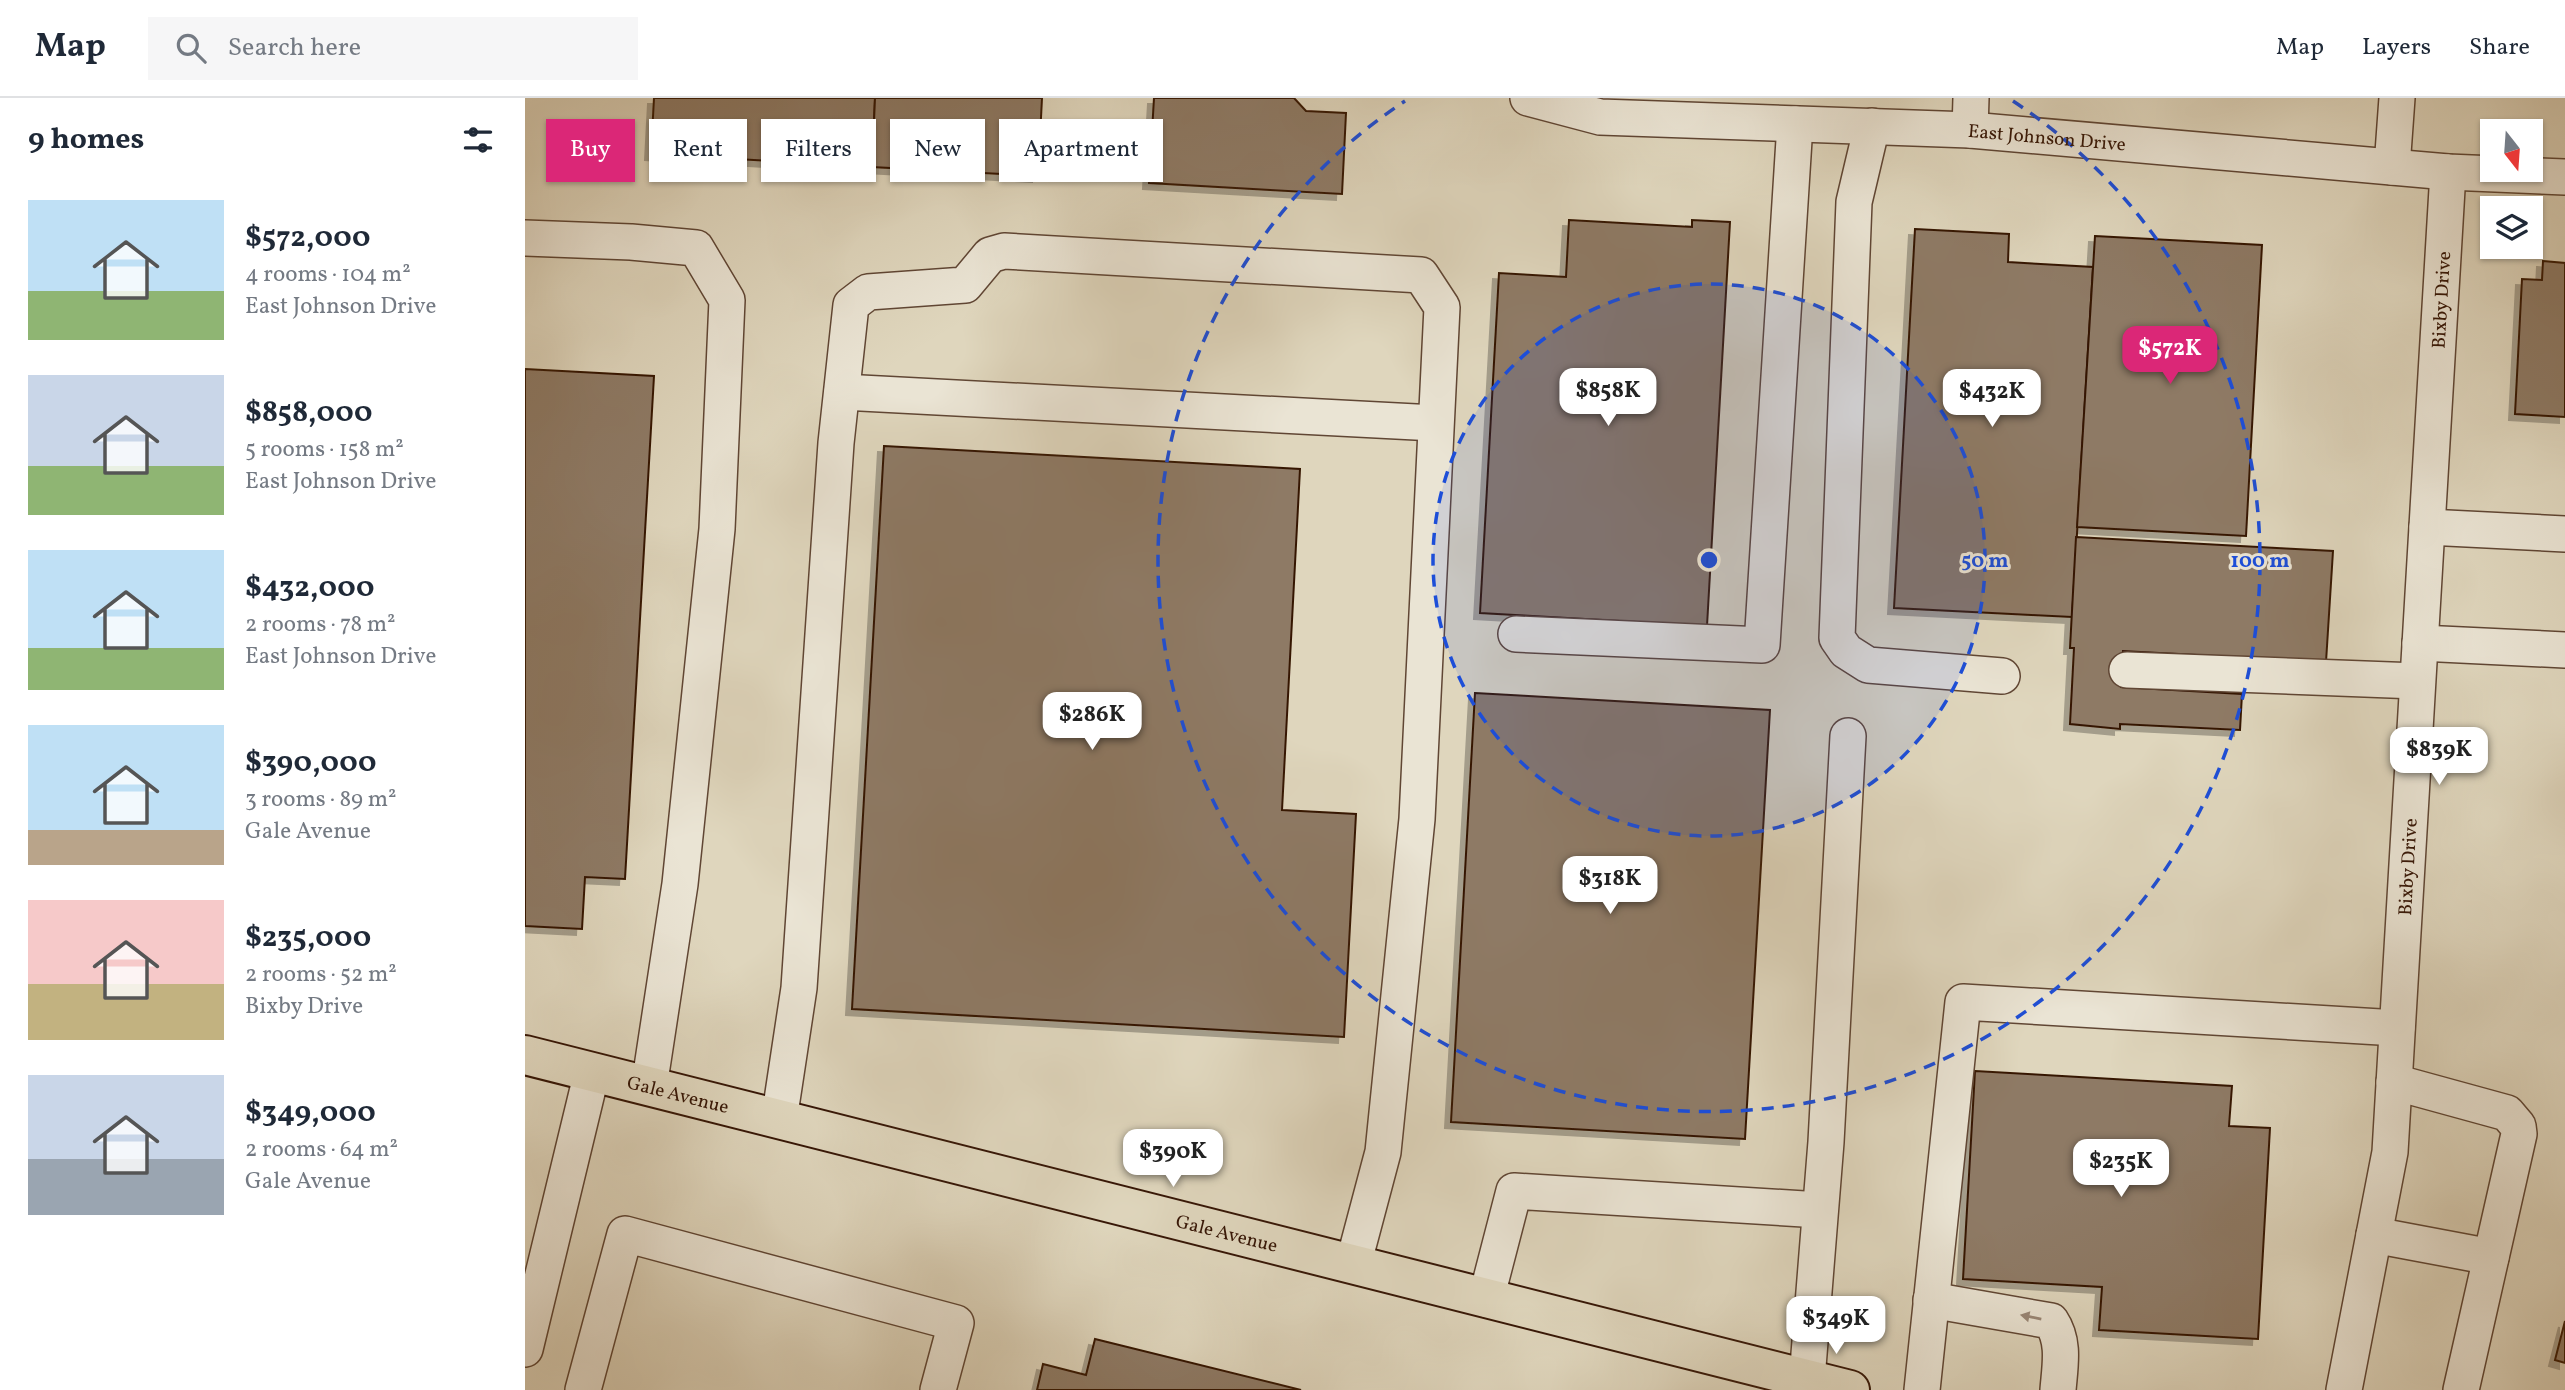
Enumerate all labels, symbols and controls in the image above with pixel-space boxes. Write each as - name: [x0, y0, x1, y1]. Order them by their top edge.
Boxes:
- search box: [148, 17, 638, 80]
- text: Map: [35, 25, 106, 71]
- icon: search: [172, 29, 210, 67]
- text: Search here: [228, 30, 361, 66]
- text: Map: [2276, 31, 2324, 65]
- text: Layers: [2362, 31, 2431, 65]
- text: Share: [2469, 31, 2530, 65]
- text: 9 homes: [28, 119, 144, 161]
- chip: Buy: [546, 119, 635, 182]
- chip: Rent: [649, 119, 747, 182]
- chip: Filters: [761, 119, 876, 182]
- chip: New: [890, 119, 985, 182]
- chip: Apartment: [999, 119, 1163, 182]
- street label: East Johnson Drive: [1967, 119, 2127, 159]
- north arrow: [2480, 119, 2543, 182]
- map controls: [2480, 119, 2543, 259]
- icon: filters: [459, 121, 497, 159]
- button: layers: [2480, 196, 2543, 259]
- text: $572,000: [245, 217, 371, 259]
- icon: home: [84, 228, 168, 312]
- street label: Bixby Drive: [2427, 251, 2458, 350]
- text: 4 rooms · 104 m²: [245, 259, 411, 291]
- text: East Johnson Drive: [245, 291, 436, 323]
- pin: $572K: [2121, 327, 2219, 386]
- text: $572K: [2138, 333, 2202, 365]
- pin: $858K: [1559, 368, 1657, 428]
- pin: $432K: [1943, 370, 2041, 429]
- text: $858K: [1575, 375, 1641, 407]
- text: $432K: [1959, 376, 2025, 408]
- text: $858,000: [245, 392, 372, 434]
- icon: home: [84, 403, 168, 487]
- text: 5 rooms · 158 m²: [245, 434, 404, 466]
- text: East Johnson Drive: [245, 466, 436, 498]
- text: 50 m: [1961, 547, 2009, 576]
- text: 100 m: [2230, 547, 2290, 576]
- centre of rings: [1697, 548, 1721, 572]
- text: $432,000: [245, 567, 374, 609]
- icon: home: [84, 578, 168, 662]
- text: 2 rooms · 78 m²: [245, 609, 396, 641]
- text: East Johnson Drive: [245, 641, 436, 673]
- pin: $286K: [1043, 692, 1141, 752]
- text: $286K: [1059, 699, 1125, 731]
- pin: $839K: [2390, 728, 2488, 787]
- text: $839K: [2406, 734, 2472, 766]
- text: $390,000: [245, 742, 377, 784]
- icon: home: [84, 753, 168, 837]
- text: 3 rooms · 89 m²: [245, 784, 397, 816]
- text: Gale Avenue: [245, 816, 371, 848]
- street label: Bixby Drive: [2393, 818, 2425, 917]
- pin: $318K: [1561, 856, 1659, 916]
- text: $318K: [1579, 863, 1642, 895]
- text: $235,000: [245, 917, 371, 959]
- icon: home: [84, 928, 168, 1012]
- text: 2 rooms · 52 m²: [245, 959, 397, 991]
- text: Bixby Drive: [245, 991, 363, 1023]
- street label: Gale Avenue: [624, 1070, 731, 1121]
- text: $349,000: [245, 1092, 376, 1134]
- icon: home: [84, 1103, 168, 1187]
- pin: $390K: [1124, 1130, 1222, 1189]
- text: 2 rooms · 64 m²: [245, 1134, 398, 1166]
- text: $390K: [1139, 1136, 1207, 1168]
- pin: $235K: [2072, 1140, 2170, 1199]
- text: $235K: [2089, 1146, 2153, 1178]
- text: Gale Avenue: [245, 1166, 371, 1198]
- street label: Gale Avenue: [1173, 1209, 1280, 1260]
- pin: $349K: [1787, 1296, 1885, 1356]
- text: $349K: [1802, 1303, 1870, 1335]
- one-way arrow: [2020, 1311, 2042, 1322]

